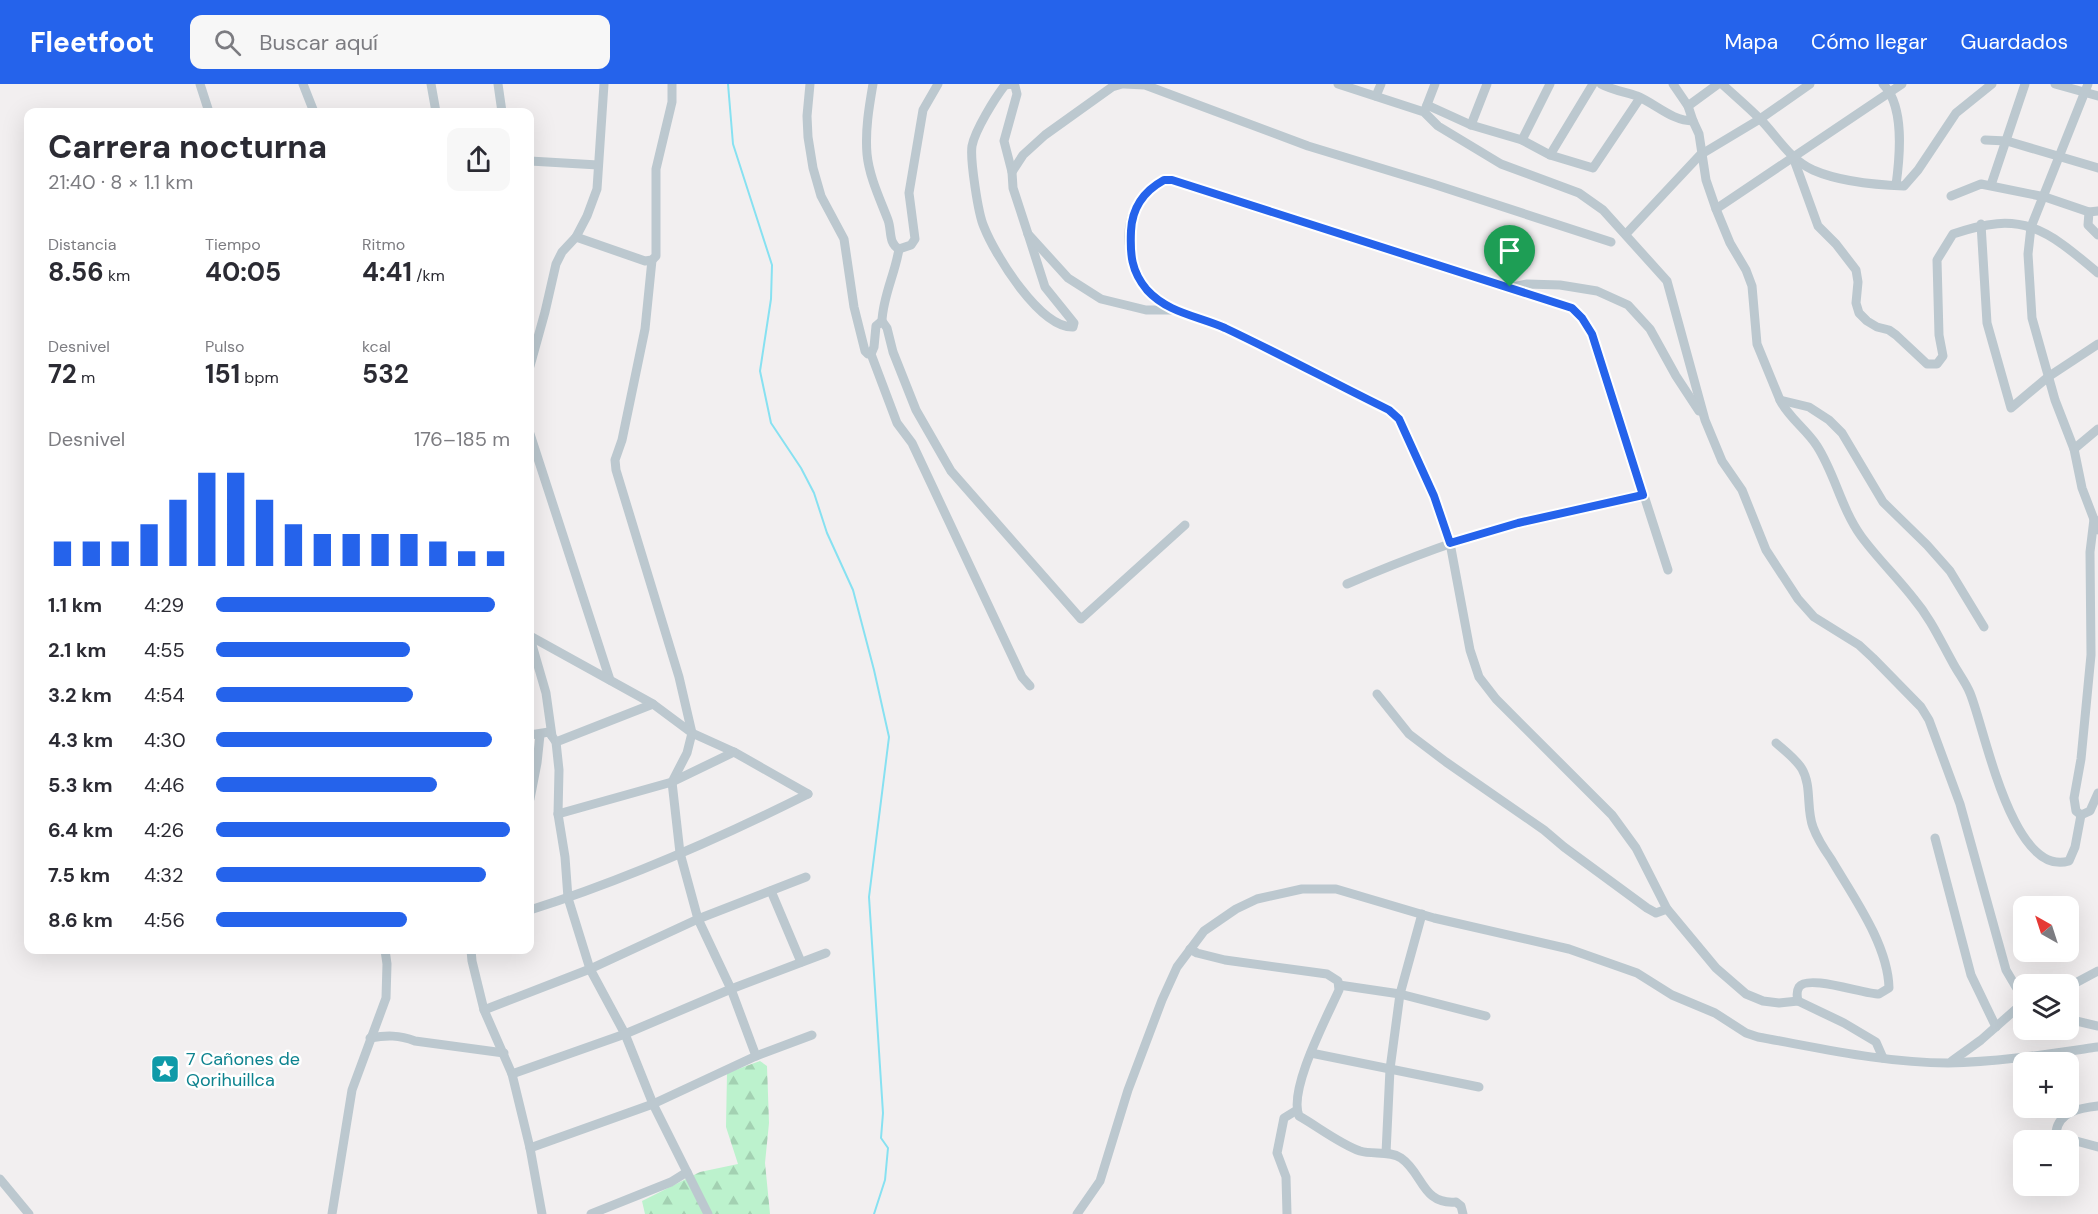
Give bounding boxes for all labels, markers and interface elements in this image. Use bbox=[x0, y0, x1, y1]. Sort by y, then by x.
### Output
search box bbox=[190, 15, 610, 69]
text: Fleetfoot bbox=[30, 24, 154, 61]
icon: search bbox=[211, 26, 244, 59]
text: Buscar aquí bbox=[259, 28, 378, 57]
text: Mapa bbox=[1724, 28, 1778, 56]
text: Cómo llegar bbox=[1811, 28, 1928, 56]
text: Guardados bbox=[1961, 28, 2068, 56]
text: Carrera nocturna bbox=[48, 125, 327, 168]
button: share bbox=[447, 128, 510, 191]
text: 21:40 · 8 × 1.1 km bbox=[48, 169, 193, 195]
pin bbox=[1484, 225, 1535, 287]
text: Distancia bbox=[48, 234, 116, 255]
text: Tiempo bbox=[205, 234, 261, 255]
text: Ritmo bbox=[362, 234, 405, 255]
icon: arrive bbox=[1493, 234, 1526, 267]
text: 8.56 bbox=[48, 255, 104, 289]
text: 40:05 bbox=[205, 255, 281, 289]
text: 4:41 bbox=[362, 255, 412, 289]
text: km bbox=[104, 265, 130, 286]
text: /km bbox=[412, 265, 445, 286]
text: Desnivel bbox=[48, 336, 110, 357]
text: Pulso bbox=[205, 336, 245, 357]
text: kcal bbox=[362, 336, 391, 357]
text: 72 bbox=[48, 357, 77, 391]
text: 151 bbox=[205, 357, 240, 391]
text: 532 bbox=[362, 357, 409, 391]
text: m bbox=[77, 367, 95, 388]
text: bpm bbox=[240, 367, 279, 388]
text: Desnivel bbox=[48, 426, 125, 452]
text: 176–185 m bbox=[414, 426, 510, 452]
text: 1.1 km bbox=[48, 592, 102, 618]
text: 4:29 bbox=[144, 592, 184, 618]
text: 2.1 km bbox=[48, 637, 106, 663]
text: 4:55 bbox=[144, 637, 185, 663]
text: 3.2 km bbox=[48, 682, 112, 708]
text: 4:54 bbox=[144, 682, 185, 708]
text: 4.3 km bbox=[48, 727, 113, 753]
text: 4:30 bbox=[144, 727, 186, 753]
text: 5.3 km bbox=[48, 772, 113, 798]
text: 4:46 bbox=[144, 772, 185, 798]
text: 6.4 km bbox=[48, 817, 113, 843]
text: 4:26 bbox=[144, 817, 184, 843]
text: 7.5 km bbox=[48, 862, 110, 888]
text: 4:32 bbox=[144, 862, 184, 888]
north arrow bbox=[2013, 896, 2079, 962]
map controls bbox=[2013, 896, 2079, 1196]
text: 8.6 km bbox=[48, 907, 113, 933]
text: 4:56 bbox=[144, 907, 185, 933]
button: layers bbox=[2013, 974, 2079, 1040]
place label: 7 Cañones de Qorihuillca bbox=[186, 1047, 300, 1092]
button: + bbox=[2013, 1052, 2079, 1118]
place icon: 7 Cañones de Qorihuillca bbox=[149, 1053, 181, 1085]
button: − bbox=[2013, 1130, 2079, 1196]

